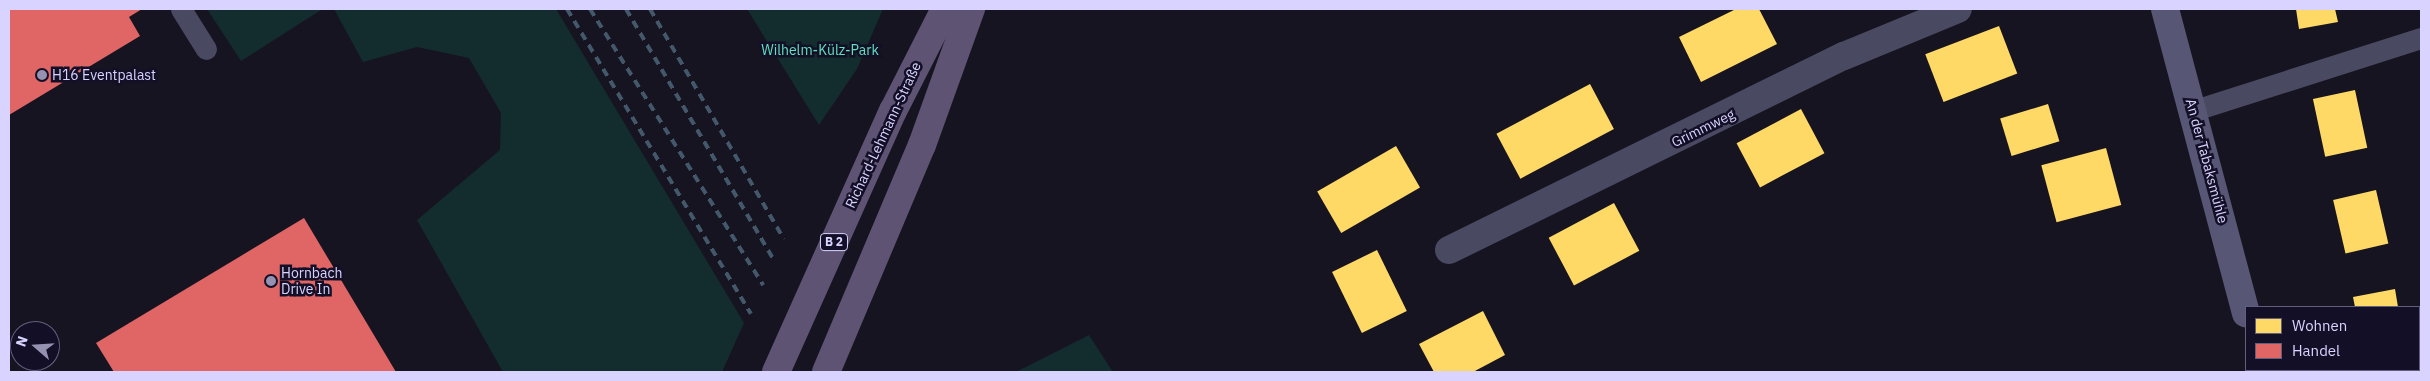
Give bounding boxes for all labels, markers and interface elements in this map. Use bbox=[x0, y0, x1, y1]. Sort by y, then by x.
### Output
park label: Wilhelm-Külz-Park bbox=[761, 42, 879, 58]
street label: Richard-Lehmann-Straße bbox=[842, 59, 924, 211]
place label: H16 Eventpalast bbox=[52, 67, 156, 83]
marker: H16 Eventpalast bbox=[36, 69, 48, 81]
street label: An der Tabaksmühle bbox=[2182, 97, 2232, 225]
street label: Grimmweg bbox=[1669, 105, 1737, 151]
road number: B 2 bbox=[819, 232, 849, 252]
place label: Hornbach Drive In bbox=[281, 265, 342, 298]
marker: Hornbach Drive In bbox=[265, 275, 277, 287]
legend bbox=[2245, 306, 2420, 371]
text: Wohnen bbox=[2292, 316, 2347, 335]
north arrow bbox=[10, 321, 60, 371]
text: N bbox=[12, 334, 32, 349]
text: Handel bbox=[2292, 341, 2340, 360]

